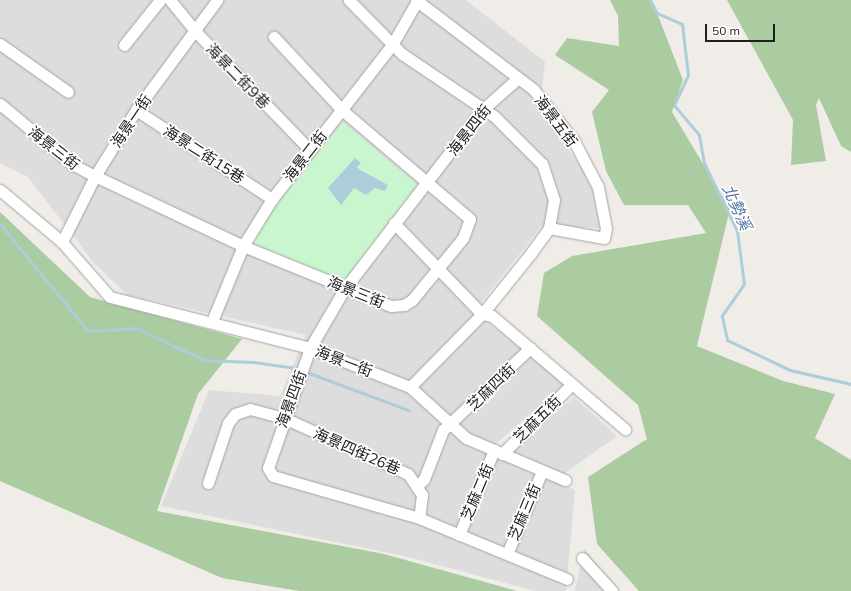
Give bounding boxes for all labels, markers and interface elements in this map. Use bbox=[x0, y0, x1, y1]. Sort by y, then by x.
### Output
scale bar bbox=[707, 16, 777, 42]
text: 50 m bbox=[712, 23, 740, 38]
street label: 海景二街9巷 bbox=[202, 40, 274, 112]
street label: 海景一街 bbox=[107, 91, 155, 151]
street label: 海景五街 bbox=[531, 92, 581, 150]
street label: 海景四街 bbox=[443, 101, 495, 159]
street label: 海景二街15巷 bbox=[160, 121, 248, 187]
street label: 海景三街 bbox=[25, 122, 83, 174]
street label: 海景二街 bbox=[279, 127, 331, 185]
water label: 北勢溪 bbox=[718, 181, 756, 233]
street label: 海景三街 bbox=[325, 272, 387, 312]
street label: 海景一街 bbox=[313, 342, 375, 380]
street label: 芝麻四街 bbox=[463, 360, 519, 414]
street label: 海景四街 bbox=[272, 368, 310, 430]
street label: 芝麻五街 bbox=[509, 391, 565, 447]
street label: 海景四街26巷 bbox=[311, 424, 403, 478]
street label: 芝麻二街 bbox=[457, 461, 497, 523]
street label: 芝麻三街 bbox=[504, 481, 544, 543]

